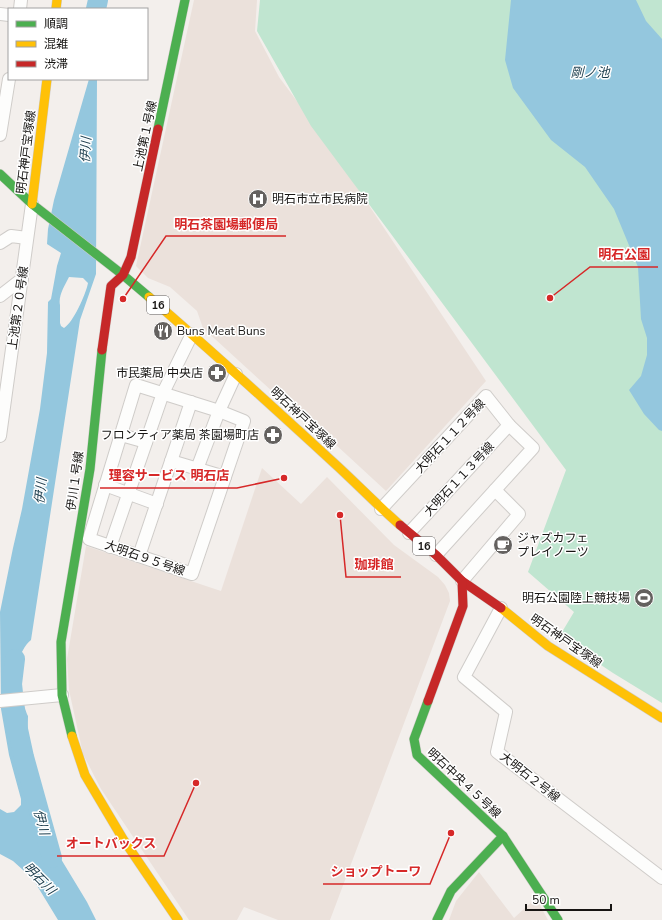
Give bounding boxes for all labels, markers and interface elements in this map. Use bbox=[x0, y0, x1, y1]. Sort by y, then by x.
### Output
legend bbox=[8, 8, 148, 80]
text: 順調 bbox=[44, 16, 68, 32]
text: 混雑 bbox=[44, 36, 68, 52]
text: 渋滞 bbox=[44, 56, 68, 72]
water label: 剛ノ池 bbox=[570, 64, 611, 82]
street label: 上池第１号線 bbox=[130, 99, 160, 173]
street label: 明石神戸宝塚線 bbox=[13, 109, 39, 195]
water label: 伊川 bbox=[76, 135, 96, 164]
hospital icon: 明石市立市民病院 bbox=[247, 188, 269, 210]
place label: 明石市立市民病院 bbox=[272, 191, 368, 207]
callout: 明石茶園場郵便局 bbox=[166, 211, 286, 236]
text: 明石茶園場郵便局 bbox=[174, 216, 278, 234]
callout: 明石公園 bbox=[590, 242, 658, 267]
text: 明石公園 bbox=[598, 246, 650, 264]
street label: 上池第２０号線 bbox=[4, 265, 32, 351]
road number: 16 bbox=[147, 296, 169, 314]
restaurant icon: Buns Meat Buns bbox=[152, 320, 174, 342]
place label: Buns Meat Buns bbox=[177, 323, 265, 339]
pharmacy icon: 市民薬局 中央店 bbox=[206, 362, 228, 384]
place label: 市民薬局 中央店 bbox=[116, 365, 203, 381]
street label: 明石神戸宝塚線 bbox=[267, 383, 339, 453]
street label: 大明石１１２号線 bbox=[411, 395, 489, 477]
pharmacy icon: フロンティア薬局 茶園場町店 bbox=[262, 424, 284, 446]
place label: フロンティア薬局 茶園場町店 bbox=[101, 427, 259, 443]
street label: 大明石１１３号線 bbox=[420, 438, 498, 520]
street label: 伊川１号線 bbox=[63, 450, 87, 512]
callout: 理容サービス 明石店 bbox=[100, 463, 237, 488]
text: 理容サービス 明石店 bbox=[109, 467, 229, 485]
water label: 伊川 bbox=[31, 475, 51, 505]
place label: ジャズカフェ プレイノーツ bbox=[517, 530, 589, 560]
cafe icon: ジャズカフェ プレイノーツ bbox=[492, 534, 514, 556]
street label: 大明石９５号線 bbox=[103, 537, 187, 579]
road number: 16 bbox=[413, 537, 435, 555]
callout: 珈琲館 bbox=[346, 552, 401, 577]
text: 珈琲館 bbox=[354, 556, 394, 574]
sports icon: 明石公園陸上競技場 bbox=[633, 587, 655, 609]
place label: 明石公園陸上競技場 bbox=[522, 590, 630, 606]
street label: 明石神戸宝塚線 bbox=[527, 610, 605, 672]
street label: 明石中央４５号線 bbox=[423, 744, 505, 822]
street label: 大明石２号線 bbox=[497, 749, 563, 805]
water label: 伊川 bbox=[29, 807, 54, 839]
callout: オートバックス bbox=[57, 831, 164, 856]
text: オートバックス bbox=[66, 835, 156, 853]
water label: 明石川 bbox=[19, 859, 61, 900]
callout: ショップトーワ bbox=[323, 859, 430, 884]
text: ショップトーワ bbox=[330, 863, 422, 881]
scale bar bbox=[526, 886, 611, 912]
text: 50 m bbox=[532, 892, 560, 908]

